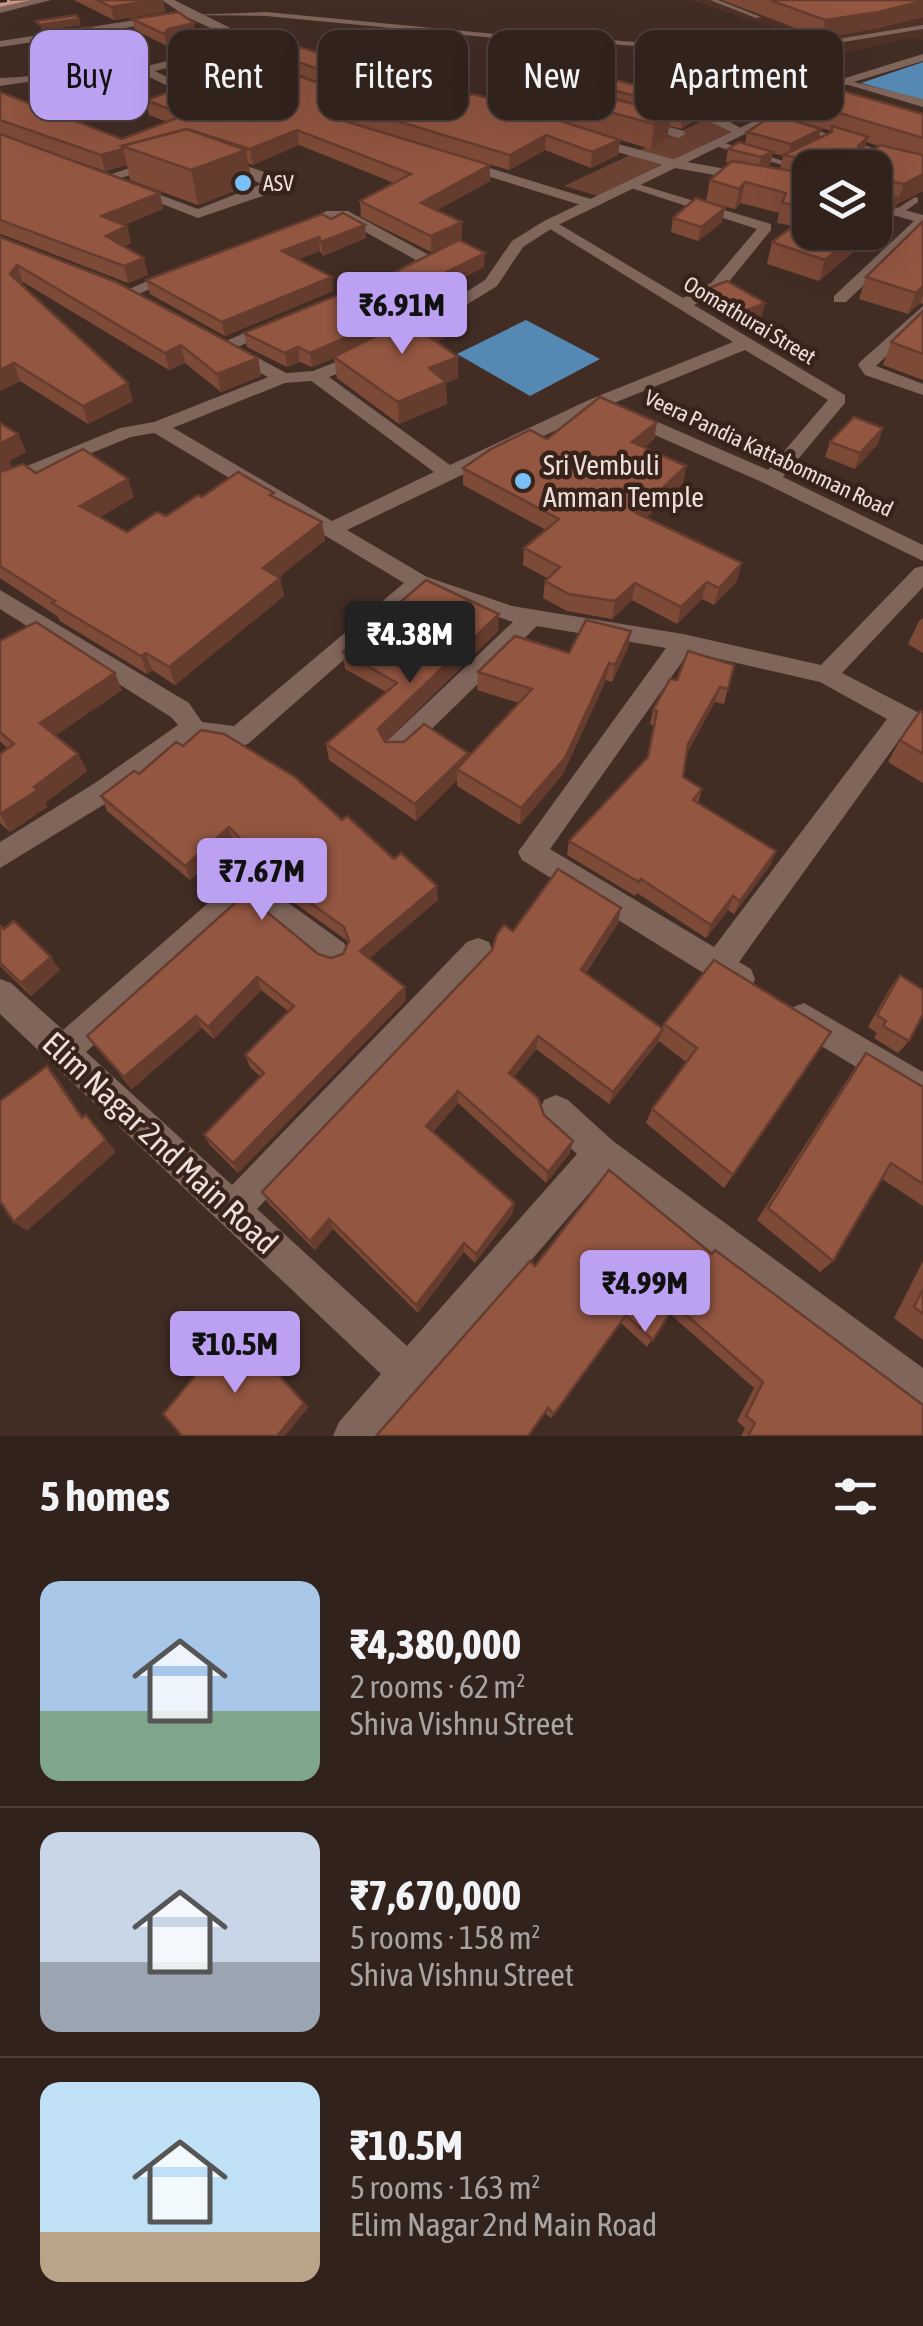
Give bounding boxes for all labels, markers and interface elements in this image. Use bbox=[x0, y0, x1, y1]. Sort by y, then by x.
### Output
chip: Buy bbox=[30, 30, 148, 120]
chip: Rent bbox=[168, 30, 298, 120]
chip: Filters bbox=[318, 30, 468, 120]
chip: New bbox=[488, 30, 615, 120]
chip: Apartment bbox=[635, 30, 843, 120]
map controls bbox=[792, 150, 892, 250]
button: layers bbox=[792, 150, 892, 250]
place label: ASV bbox=[263, 170, 294, 196]
marker: ASV bbox=[232, 172, 254, 194]
street label: Oomathurai Street bbox=[679, 270, 821, 370]
pin: ₹6.91M bbox=[321, 272, 483, 357]
text: ₹6.91M bbox=[359, 286, 445, 323]
street label: Veera Pandia Kattabomman Road bbox=[641, 384, 897, 522]
place label: Sri Vembuli Amman Temple bbox=[543, 449, 704, 513]
marker: Sri Vembuli Amman Temple bbox=[512, 470, 534, 492]
pin: ₹4.38M bbox=[329, 601, 491, 686]
text: ₹4.38M bbox=[367, 615, 453, 652]
pin: ₹7.67M bbox=[181, 838, 343, 923]
text: ₹7.67M bbox=[219, 852, 305, 889]
street label: Elim Nagar 2nd Main Road bbox=[35, 1024, 285, 1261]
pin: ₹4.99M bbox=[564, 1250, 726, 1335]
text: ₹4.99M bbox=[602, 1264, 688, 1301]
pin: ₹10.5M bbox=[154, 1311, 316, 1396]
text: ₹10.5M bbox=[192, 1325, 278, 1362]
icon: filters bbox=[828, 1469, 883, 1524]
text: 5 homes bbox=[40, 1472, 170, 1520]
text: ₹4,380,000 bbox=[350, 1620, 521, 1668]
icon: home bbox=[120, 1621, 240, 1741]
text: 2 rooms · 62 m² bbox=[350, 1668, 525, 1705]
text: Shiva Vishnu Street bbox=[350, 1705, 574, 1742]
text: ₹7,670,000 bbox=[350, 1871, 521, 1919]
icon: home bbox=[120, 1872, 240, 1992]
text: 5 rooms · 158 m² bbox=[350, 1919, 540, 1956]
text: Shiva Vishnu Street bbox=[350, 1956, 574, 1993]
text: ₹10.5M bbox=[350, 2121, 463, 2169]
icon: home bbox=[120, 2122, 240, 2242]
text: 5 rooms · 163 m² bbox=[350, 2169, 540, 2206]
text: Elim Nagar 2nd Main Road bbox=[350, 2206, 657, 2243]

